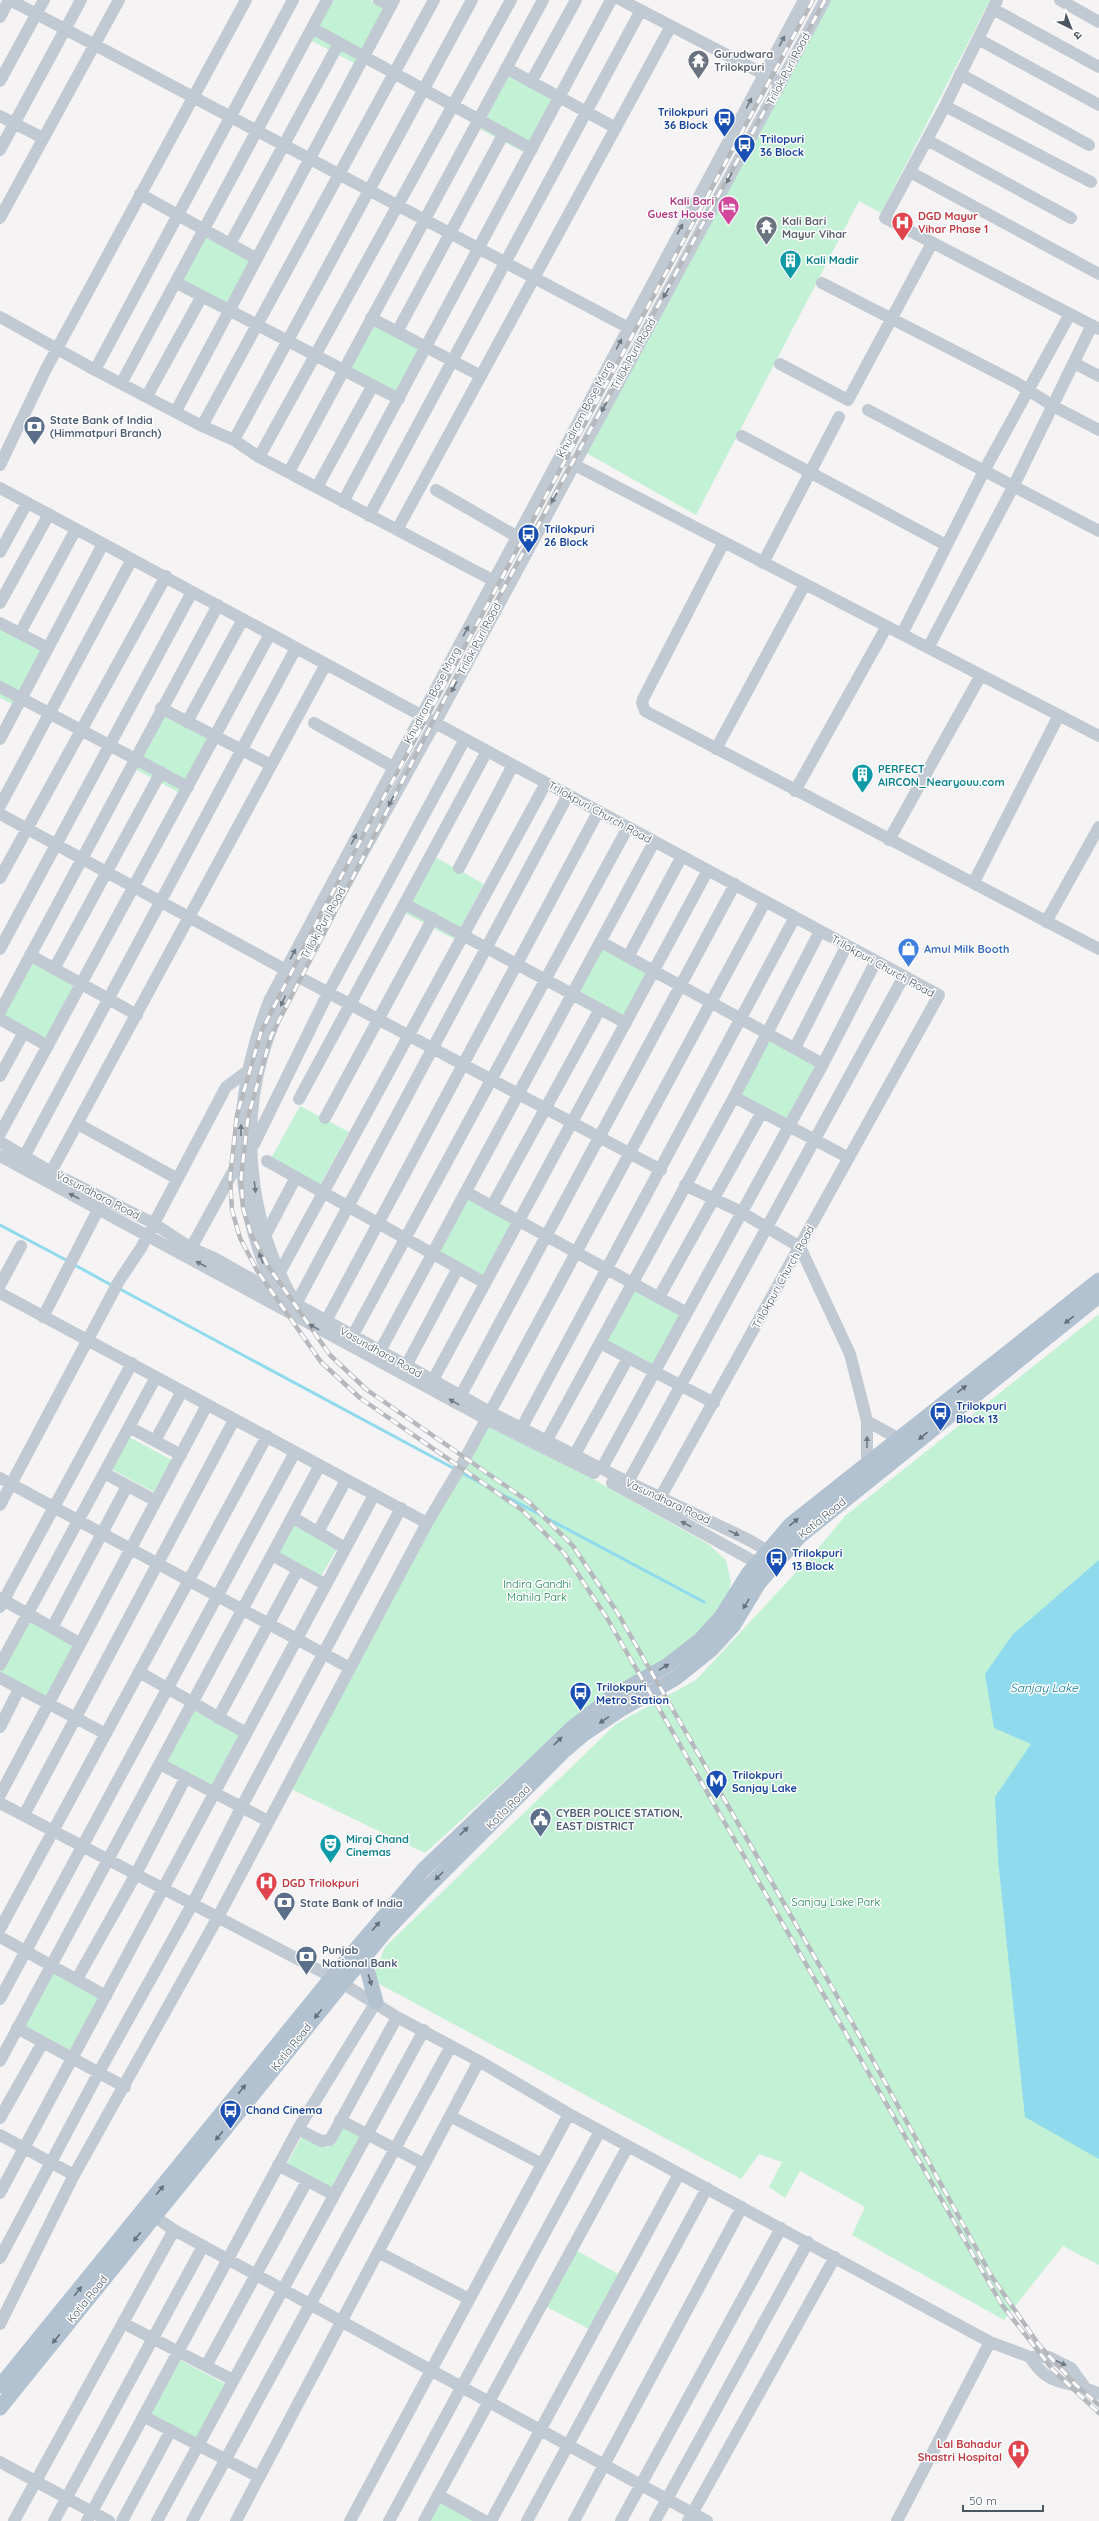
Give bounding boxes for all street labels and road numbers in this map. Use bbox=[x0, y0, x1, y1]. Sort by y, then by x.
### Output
street label: Trilok Puri Road bbox=[763, 30, 813, 108]
street label: Trilok Puri Road bbox=[607, 316, 659, 392]
street label: Khudiram Bose Marg bbox=[554, 358, 616, 460]
street label: Trilok Puri Road bbox=[454, 600, 504, 678]
street label: Khudiram Bose Marg bbox=[401, 644, 463, 746]
street label: Trilokpuri Church Road bbox=[546, 778, 654, 846]
street label: Trilok Puri Road bbox=[297, 885, 349, 961]
street label: Trilokpuri Church Road bbox=[829, 932, 937, 1000]
street label: Vasundhara Road bbox=[54, 1168, 142, 1222]
street label: Trilokpuri Church Road bbox=[749, 1223, 817, 1331]
street label: Vasundhara Road bbox=[337, 1324, 425, 1380]
street label: Vasundhara Road bbox=[623, 1475, 713, 1527]
street label: Kotla Road bbox=[795, 1495, 849, 1541]
street label: Kotla Road bbox=[483, 1782, 533, 1832]
street label: Kotla Road bbox=[268, 2020, 314, 2074]
street label: Kotla Road bbox=[64, 2272, 110, 2326]

